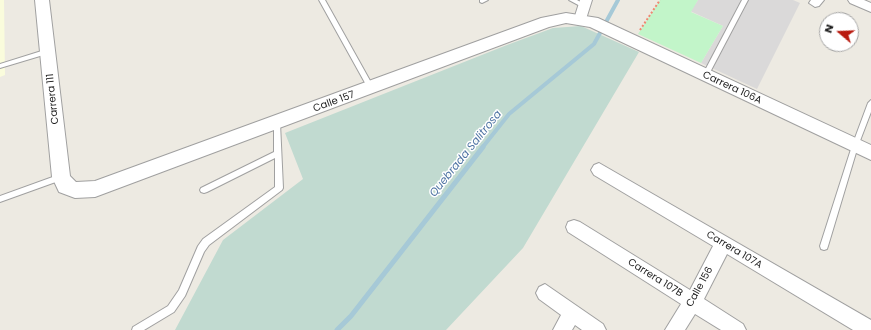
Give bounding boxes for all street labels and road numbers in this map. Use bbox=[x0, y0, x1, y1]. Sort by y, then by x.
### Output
street label: Carrera 106A bbox=[701, 69, 763, 107]
street label: Carrera 111 bbox=[44, 73, 62, 125]
street label: Calle 157 bbox=[312, 89, 356, 115]
street label: Carrera 107A bbox=[704, 229, 764, 271]
street label: Carrera 107B bbox=[625, 256, 685, 300]
street label: Calle 156 bbox=[684, 265, 716, 309]

